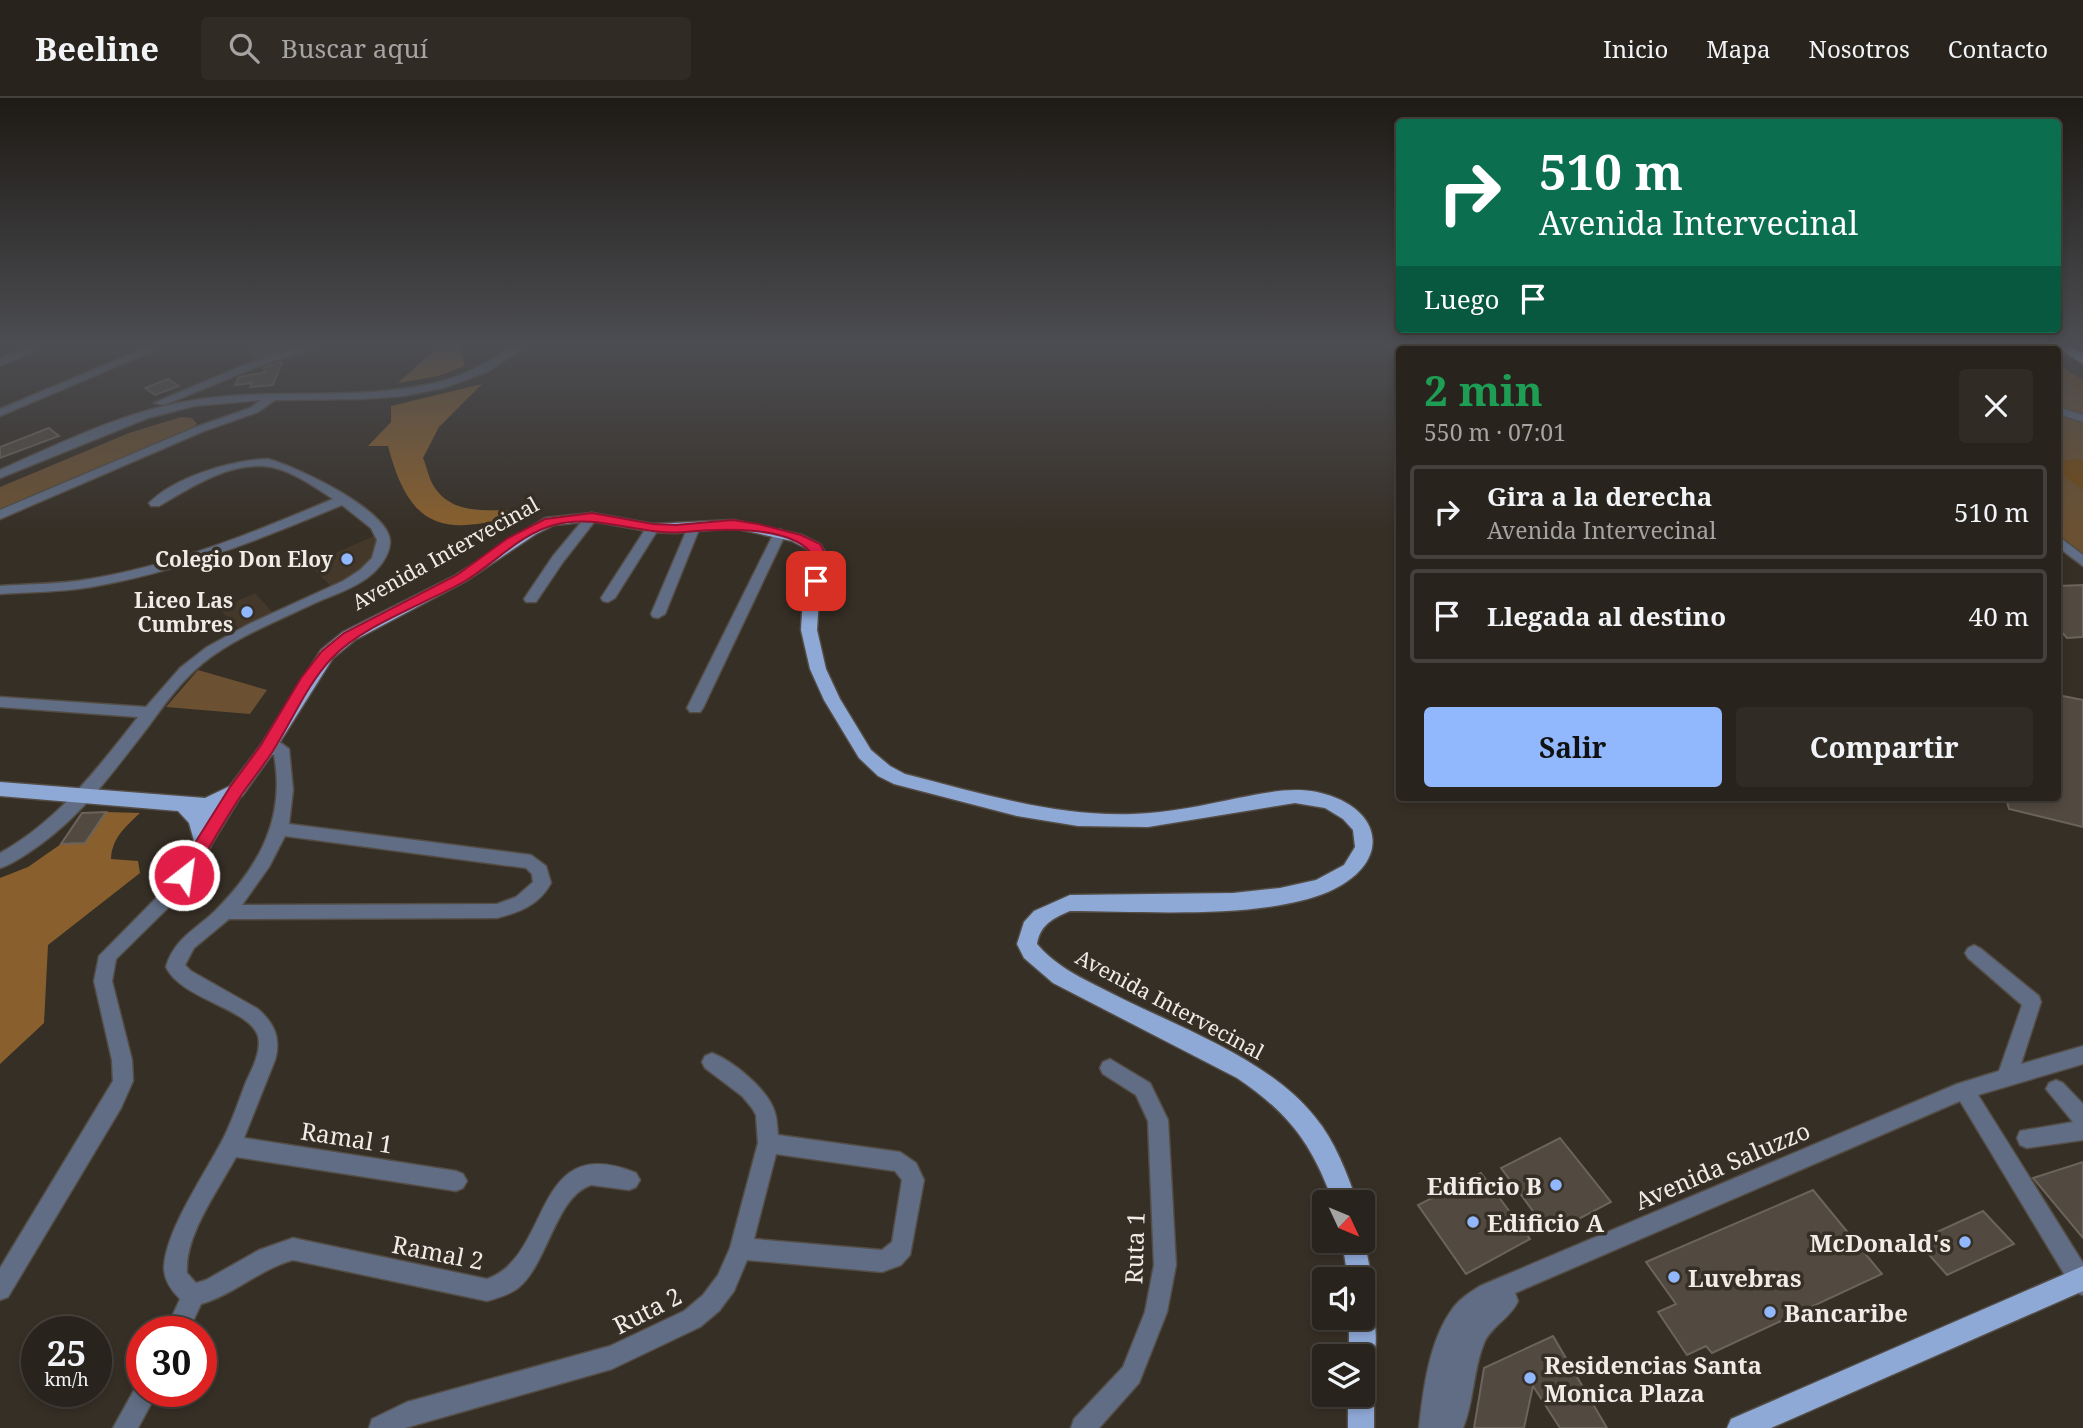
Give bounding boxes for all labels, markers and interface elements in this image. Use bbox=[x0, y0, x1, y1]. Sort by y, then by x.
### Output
search box bbox=[201, 17, 691, 80]
text: Beeline bbox=[35, 26, 159, 71]
icon: search bbox=[225, 29, 263, 67]
text: Buscar aquí bbox=[281, 30, 428, 66]
text: Inicio bbox=[1603, 32, 1668, 65]
text: Mapa bbox=[1706, 32, 1771, 65]
text: Nosotros bbox=[1809, 32, 1910, 65]
text: Contacto bbox=[1948, 32, 2048, 65]
text: 510 m bbox=[1539, 138, 1683, 204]
icon: right bbox=[1424, 147, 1515, 238]
text: Avenida Intervecinal bbox=[1539, 201, 1858, 244]
icon: arrive bbox=[1514, 280, 1552, 318]
text: Luego bbox=[1424, 281, 1500, 317]
text: 2 min bbox=[1424, 361, 1543, 418]
button: close bbox=[1959, 369, 2033, 443]
text: 550 m · 07:01 bbox=[1424, 416, 1566, 448]
text: Gira a la derecha bbox=[1487, 478, 1712, 514]
street label: Avenida Intervecinal bbox=[347, 490, 544, 616]
icon: right bbox=[1428, 493, 1466, 531]
text: 510 m bbox=[1954, 494, 2029, 530]
text: Avenida Intervecinal bbox=[1487, 514, 1716, 546]
place label: Colegio Don Eloy bbox=[155, 545, 334, 573]
marker: Colegio Don Eloy bbox=[339, 551, 355, 567]
pin bbox=[786, 551, 846, 611]
icon: arrive bbox=[797, 562, 835, 600]
place label: Liceo Las Cumbres bbox=[134, 586, 233, 638]
icon: arrive bbox=[1428, 597, 1466, 635]
text: Llegada al destino bbox=[1487, 598, 1726, 634]
text: 40 m bbox=[1969, 598, 2029, 634]
marker: Liceo Las Cumbres bbox=[239, 604, 255, 620]
button: Salir bbox=[1424, 707, 1722, 787]
button: Compartir bbox=[1736, 707, 2033, 787]
position arrow bbox=[147, 838, 221, 912]
street label: Avenida Intervecinal bbox=[1071, 942, 1269, 1066]
street label: Ramal 1 bbox=[299, 1113, 395, 1161]
street label: Avenida Saluzzo bbox=[1629, 1113, 1815, 1217]
place label: Edificio B bbox=[1427, 1169, 1542, 1202]
marker: Edificio B bbox=[1548, 1177, 1564, 1193]
north arrow bbox=[1312, 1190, 1376, 1253]
map controls bbox=[1312, 1190, 1375, 1407]
place label: Edificio A bbox=[1487, 1206, 1605, 1239]
street label: Ruta 1 bbox=[1116, 1211, 1152, 1285]
marker: Edificio A bbox=[1465, 1214, 1481, 1230]
place label: McDonald's bbox=[1809, 1226, 1951, 1259]
street label: Ramal 2 bbox=[389, 1227, 487, 1277]
marker: McDonald's bbox=[1957, 1234, 1973, 1250]
place label: Luvebras bbox=[1688, 1261, 1802, 1294]
button: sound bbox=[1312, 1267, 1375, 1330]
marker: Luvebras bbox=[1666, 1269, 1682, 1285]
street label: Ruta 2 bbox=[607, 1279, 687, 1341]
place label: Bancaribe bbox=[1784, 1296, 1908, 1329]
marker: Bancaribe bbox=[1762, 1304, 1778, 1320]
speed limit sign: 30 bbox=[126, 1316, 217, 1407]
text: 25 bbox=[47, 1329, 86, 1376]
button: layers bbox=[1312, 1344, 1375, 1407]
place label: Residencias Santa Monica Plaza bbox=[1544, 1348, 1762, 1409]
text: km/h bbox=[44, 1367, 89, 1391]
marker: Residencias Santa Monica Plaza bbox=[1522, 1370, 1538, 1386]

